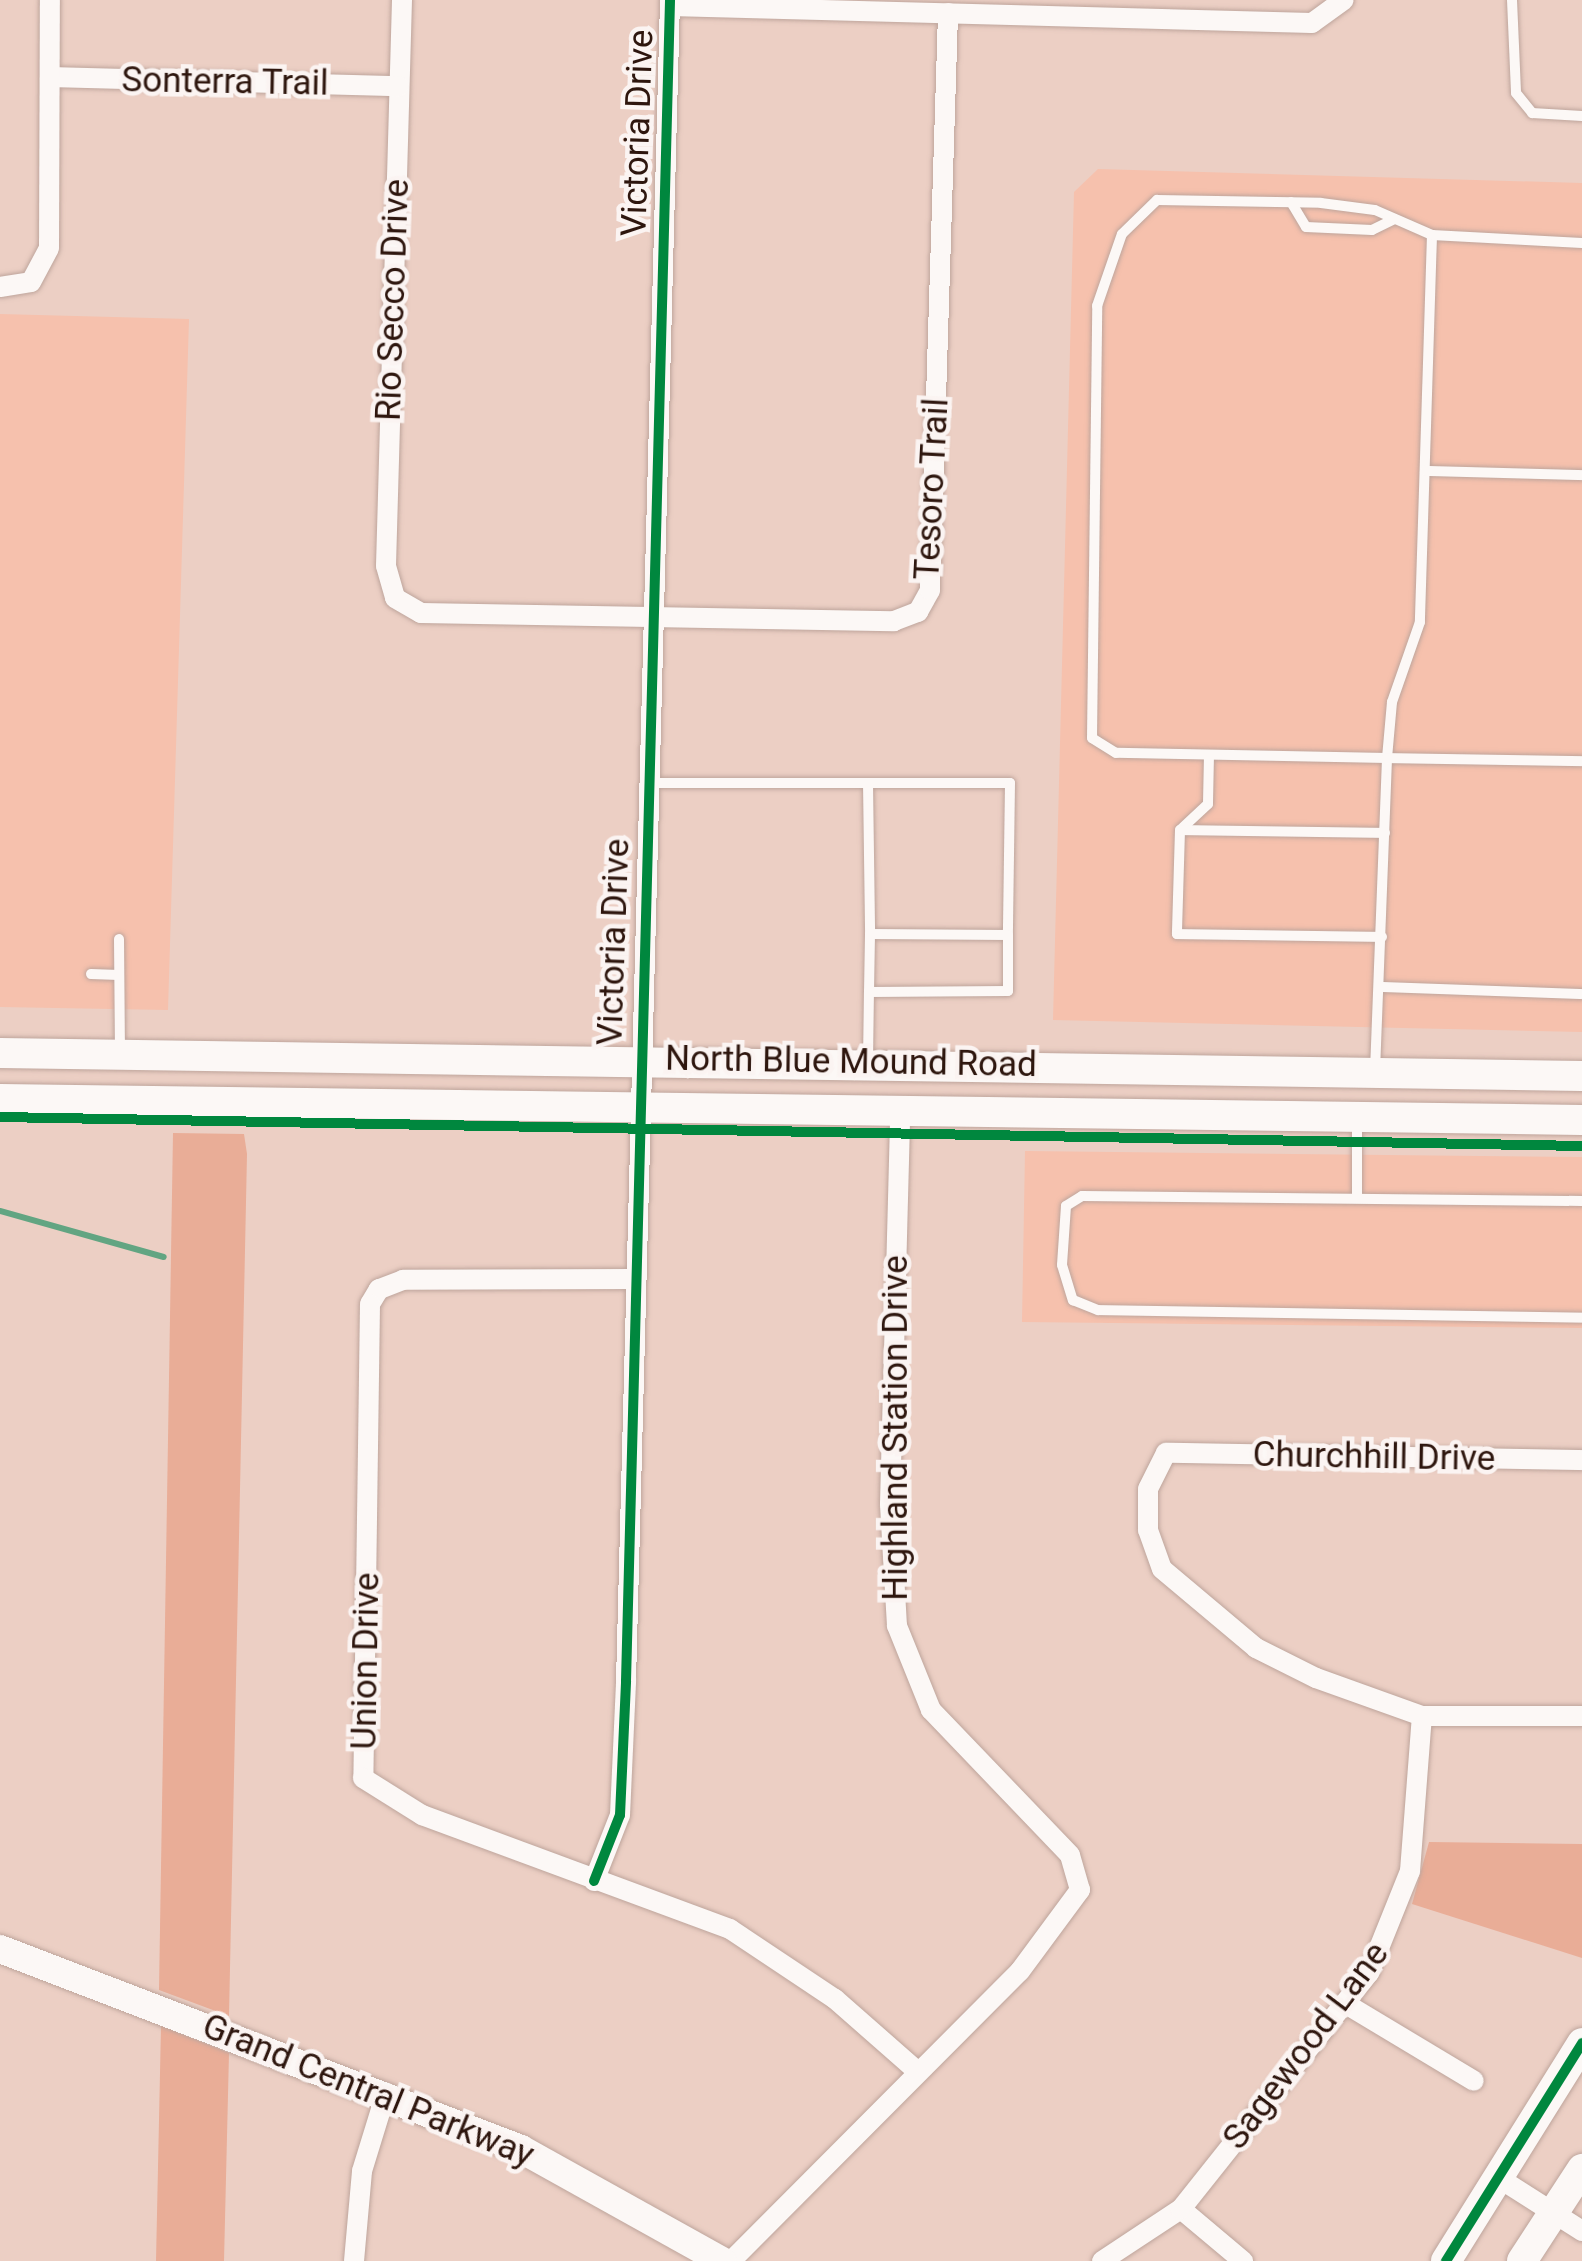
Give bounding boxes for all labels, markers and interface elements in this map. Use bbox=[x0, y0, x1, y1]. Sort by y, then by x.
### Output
street label: Victoria Drive bbox=[613, 29, 663, 237]
street label: Sonterra Trail bbox=[121, 59, 329, 105]
street label: Rio Secco Drive bbox=[368, 178, 418, 422]
street label: Tesoro Trail bbox=[906, 397, 958, 581]
street label: Victoria Drive bbox=[589, 838, 639, 1046]
street label: North Blue Mound Road bbox=[665, 1038, 1037, 1086]
street label: Highland Station Drive bbox=[875, 1255, 917, 1601]
street label: Churchhill Drive bbox=[1252, 1434, 1496, 1480]
street label: Union Drive bbox=[343, 1572, 389, 1750]
street label: Sagewood Lane bbox=[1214, 1934, 1398, 2158]
street label: Grand Central Parkway bbox=[196, 2005, 540, 2177]

